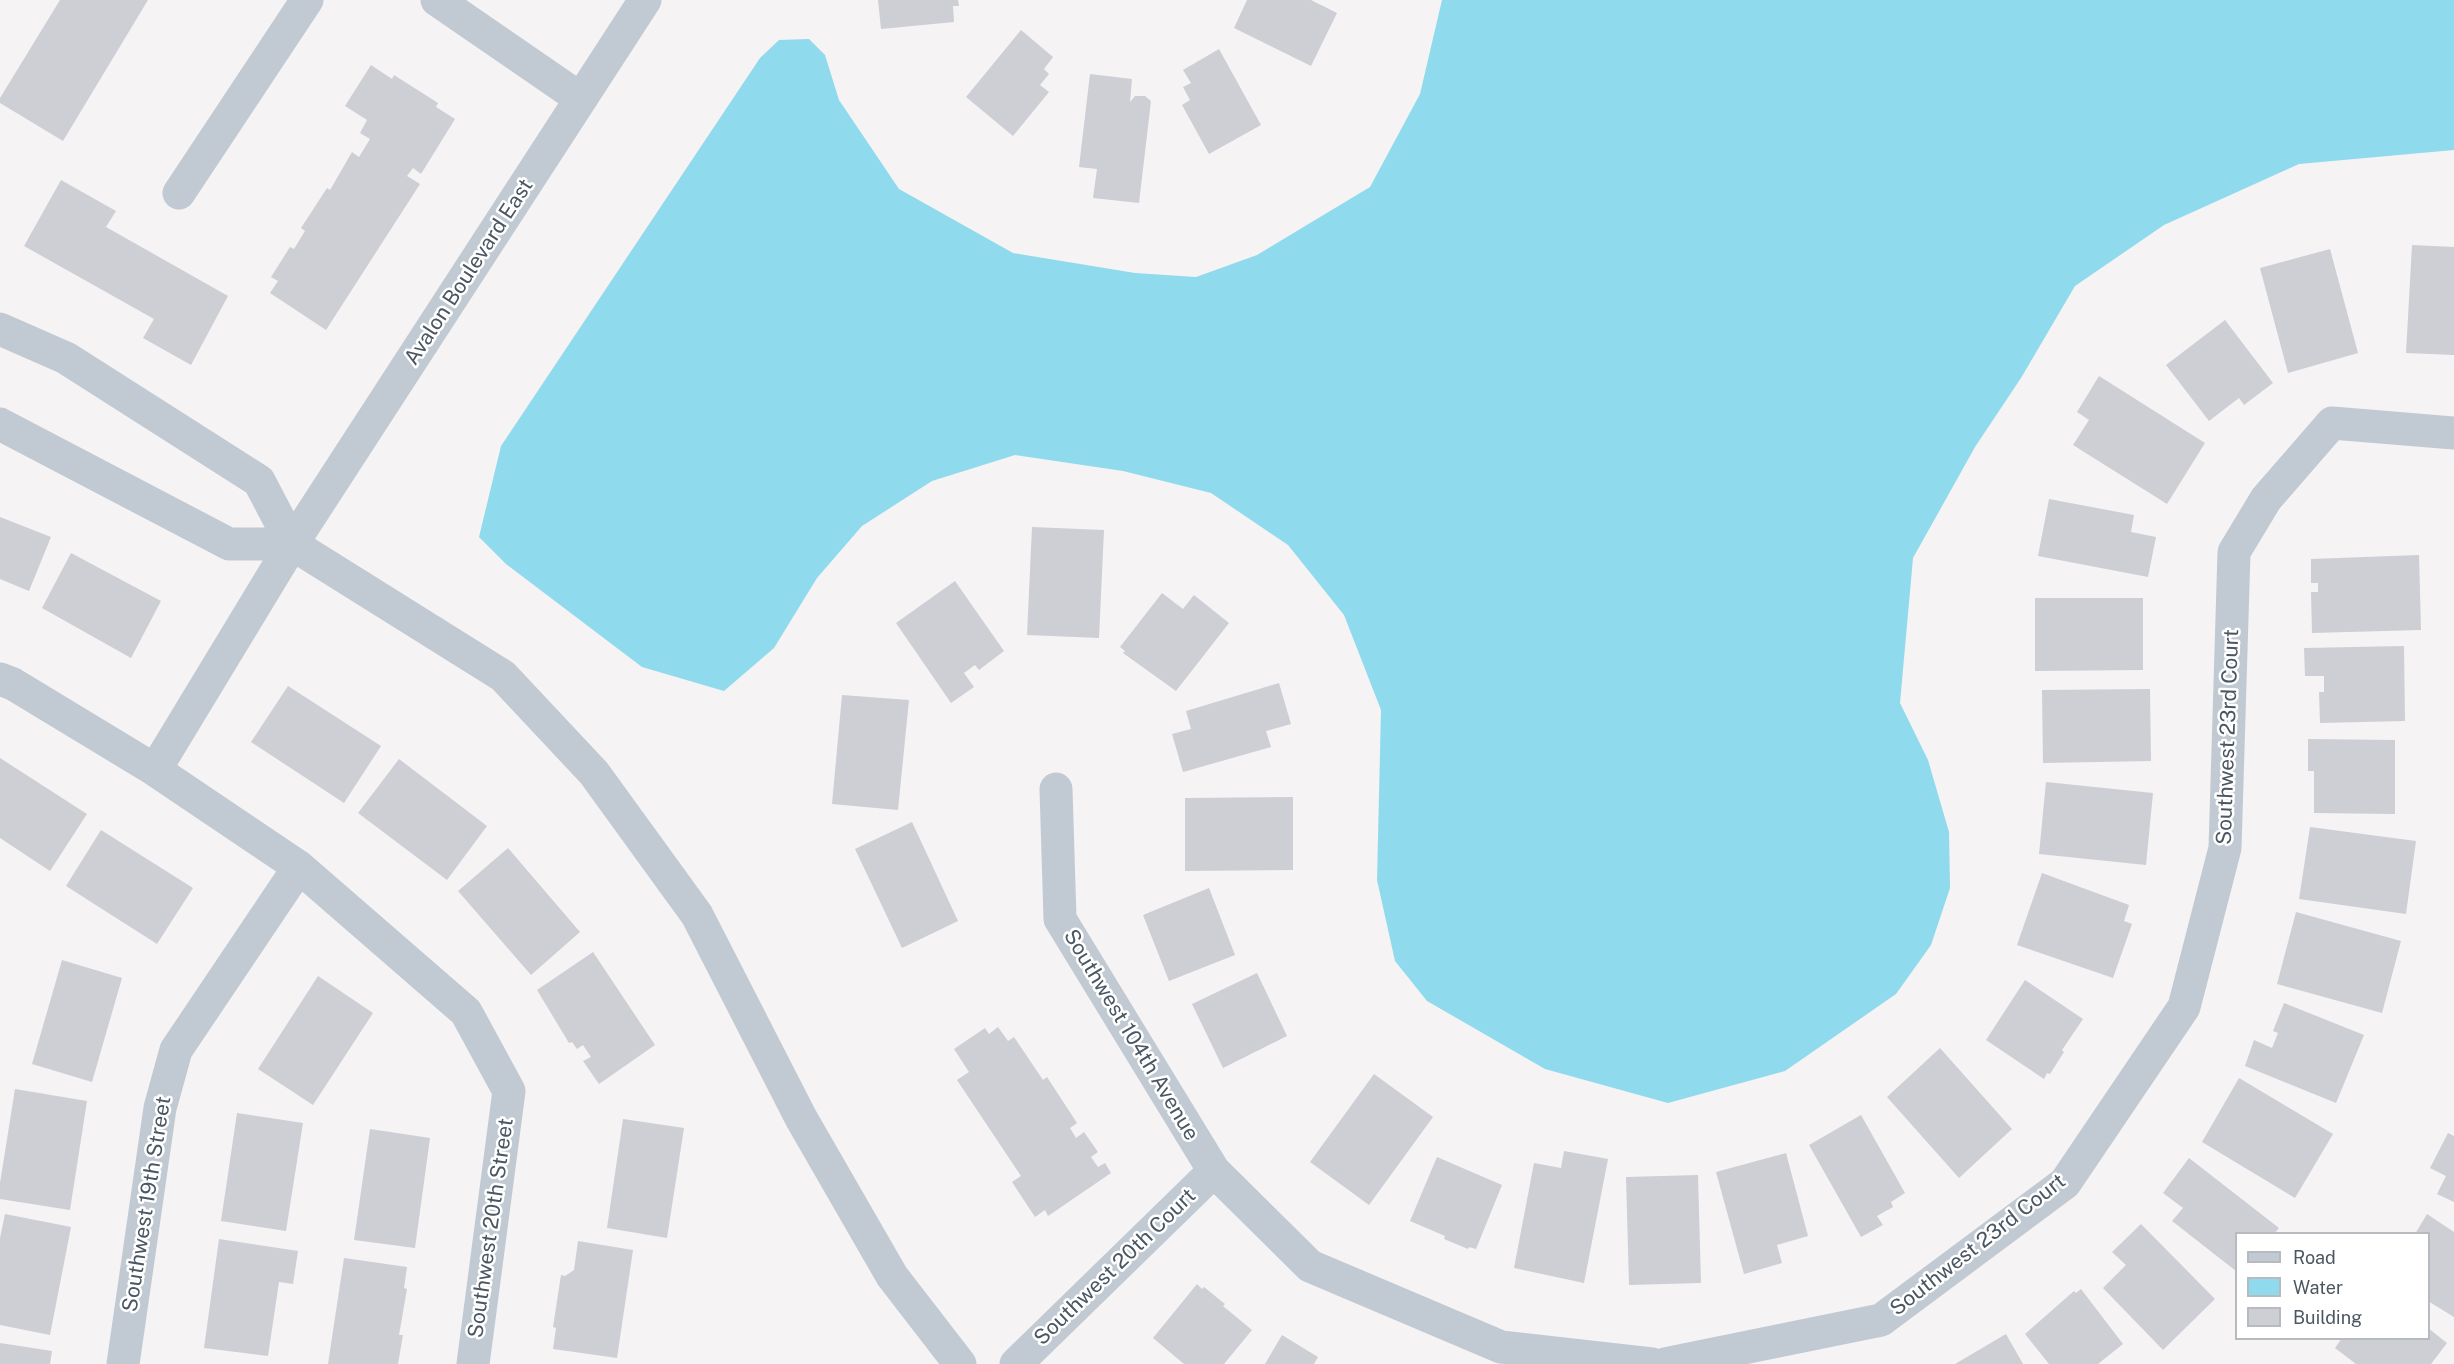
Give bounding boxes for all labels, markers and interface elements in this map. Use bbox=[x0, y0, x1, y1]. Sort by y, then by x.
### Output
street label: Avalon Boulevard East bbox=[399, 174, 539, 370]
street label: Southwest 23rd Court bbox=[2212, 629, 2244, 845]
street label: Southwest 104th Avenue bbox=[1058, 925, 1204, 1145]
street label: Southwest 19th Street bbox=[117, 1094, 177, 1314]
street label: Southwest 20th Street bbox=[463, 1116, 519, 1340]
street label: Southwest 23rd Court bbox=[1885, 1169, 2071, 1321]
street label: Southwest 20th Court bbox=[1029, 1183, 1201, 1351]
legend bbox=[2235, 1232, 2430, 1340]
text: Road bbox=[2293, 1247, 2336, 1268]
text: Water bbox=[2293, 1277, 2343, 1298]
text: Building bbox=[2293, 1307, 2362, 1328]

